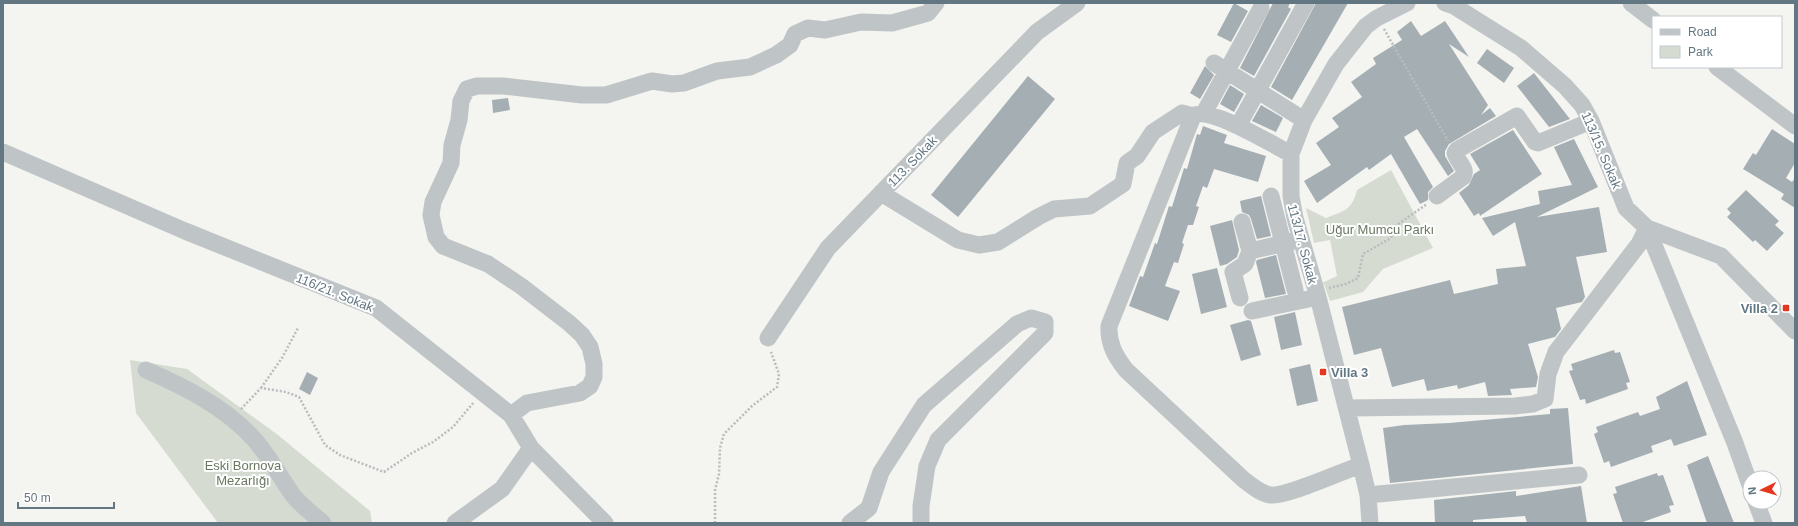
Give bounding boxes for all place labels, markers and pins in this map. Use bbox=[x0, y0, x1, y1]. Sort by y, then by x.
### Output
place label: Villa 2 bbox=[1741, 301, 1778, 316]
marker: Villa 2 bbox=[1781, 303, 1791, 313]
place label: Villa 3 bbox=[1331, 365, 1368, 380]
marker: Villa 3 bbox=[1318, 367, 1328, 377]

